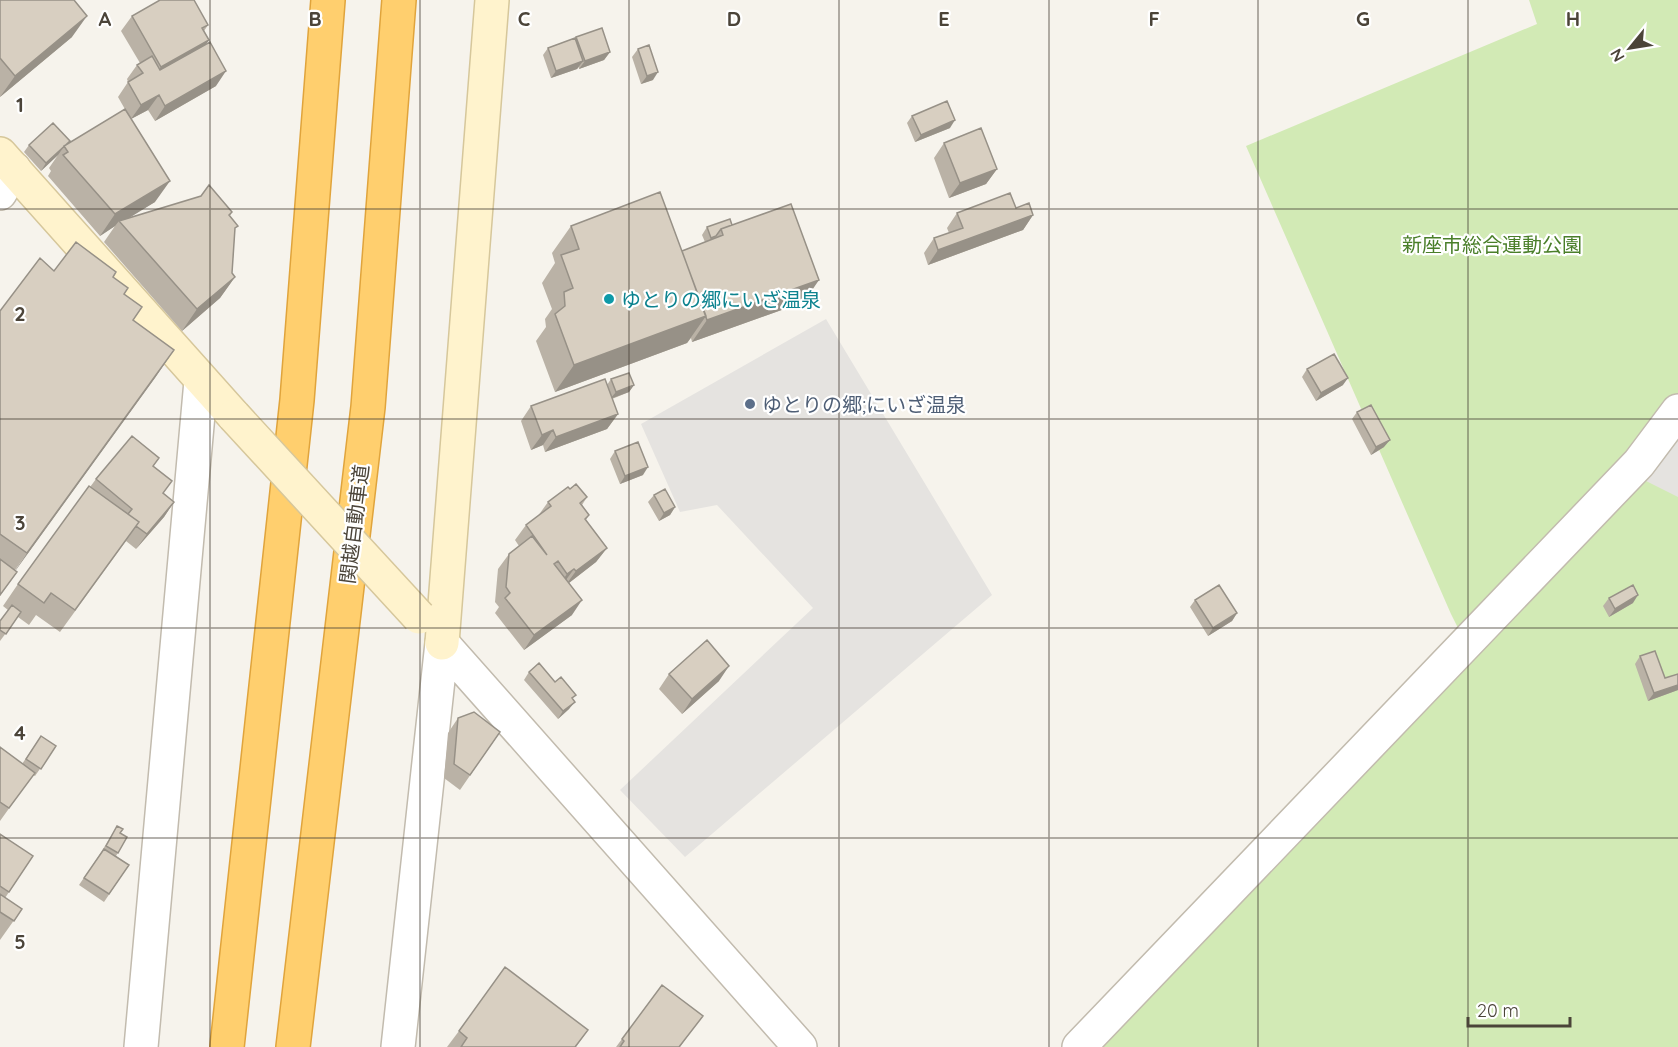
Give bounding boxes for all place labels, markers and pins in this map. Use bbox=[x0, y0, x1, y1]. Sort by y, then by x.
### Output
place label: ゆとりの郷にいざ温泉 bbox=[621, 287, 821, 312]
marker: ゆとりの郷にいざ温泉 bbox=[602, 292, 616, 306]
place label: ゆとりの郷;にいざ温泉 bbox=[762, 392, 966, 417]
marker: ゆとりの郷;にいざ温泉 bbox=[743, 397, 757, 411]

